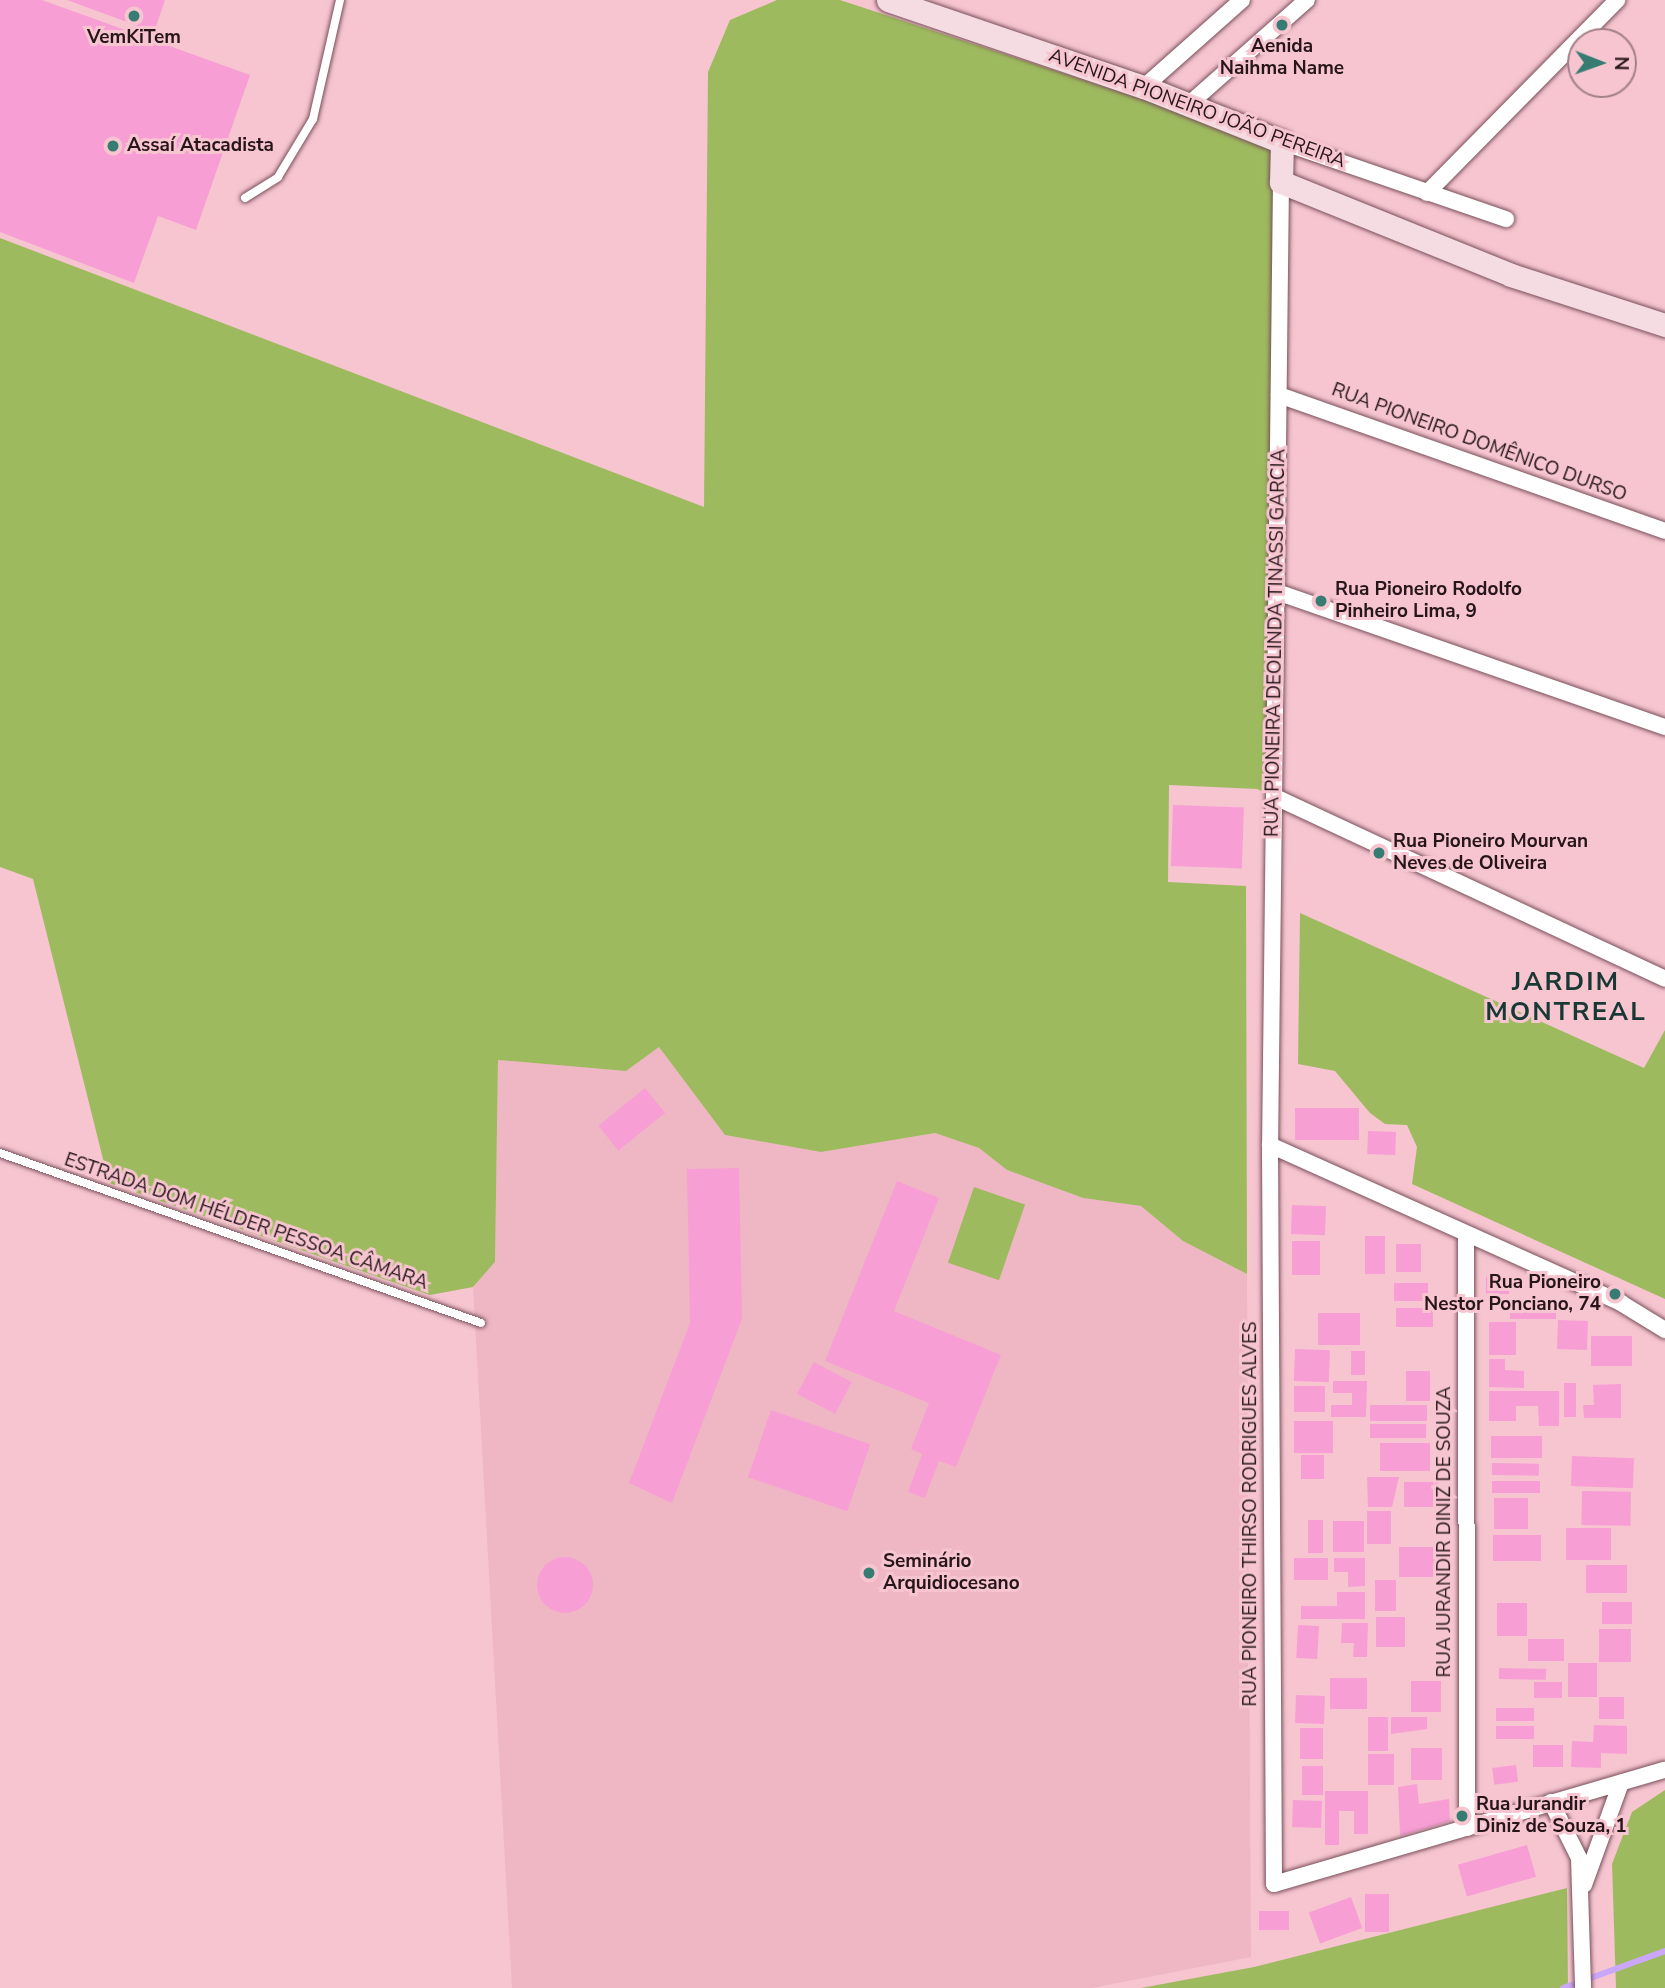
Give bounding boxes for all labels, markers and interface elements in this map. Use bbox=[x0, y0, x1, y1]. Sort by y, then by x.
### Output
marker: VemKiTem bbox=[126, 8, 142, 24]
marker: Aenida Naihma Name bbox=[1274, 17, 1290, 33]
place label: VemKiTem bbox=[87, 27, 181, 49]
north arrow bbox=[1567, 28, 1637, 98]
place label: Aenida Naihma Name bbox=[1220, 36, 1344, 80]
street label: AVENIDA PIONEIRO JOÃO PEREIRA bbox=[1046, 45, 1348, 173]
text: N bbox=[1608, 56, 1634, 71]
place label: Assaí Atacadista bbox=[127, 135, 274, 157]
marker: Assaí Atacadista bbox=[105, 138, 121, 154]
street label: RUA PIONEIRO DOMÊNICO DURSO bbox=[1328, 379, 1630, 507]
street label: RUA PIONEIRA DEOLINDA TINASSI GARCIA bbox=[1261, 449, 1291, 837]
place label: Rua Pioneiro Rodolfo Pinheiro Lima, 9 bbox=[1335, 579, 1522, 623]
marker: Rua Pioneiro Rodolfo Pinheiro Lima, 9 bbox=[1313, 593, 1329, 609]
place label: Rua Pioneiro Mourvan Neves de Oliveira bbox=[1393, 831, 1588, 875]
marker: Rua Pioneiro Mourvan Neves de Oliveira bbox=[1371, 845, 1387, 861]
district label: JARDIM MONTREAL bbox=[1486, 966, 1646, 1028]
street label: ESTRADA DOM HÉLDER PESSOA CÂMARA bbox=[61, 1149, 431, 1295]
place label: Rua Pioneiro Nestor Ponciano, 74 bbox=[1424, 1272, 1601, 1316]
marker: Rua Pioneiro Nestor Ponciano, 74 bbox=[1607, 1286, 1623, 1302]
street label: RUA PIONEIRO THIRSO RODRIGUES ALVES bbox=[1240, 1321, 1262, 1707]
street label: RUA JURANDIR DINIZ DE SOUZA bbox=[1434, 1386, 1456, 1678]
place label: Seminário Arquidiocesano bbox=[883, 1551, 1020, 1595]
marker: Seminário Arquidiocesano bbox=[861, 1565, 877, 1581]
place label: Rua Jurandir Diniz de Souza, 1 bbox=[1476, 1794, 1627, 1838]
marker: Rua Jurandir Diniz de Souza, 1 bbox=[1454, 1808, 1470, 1824]

